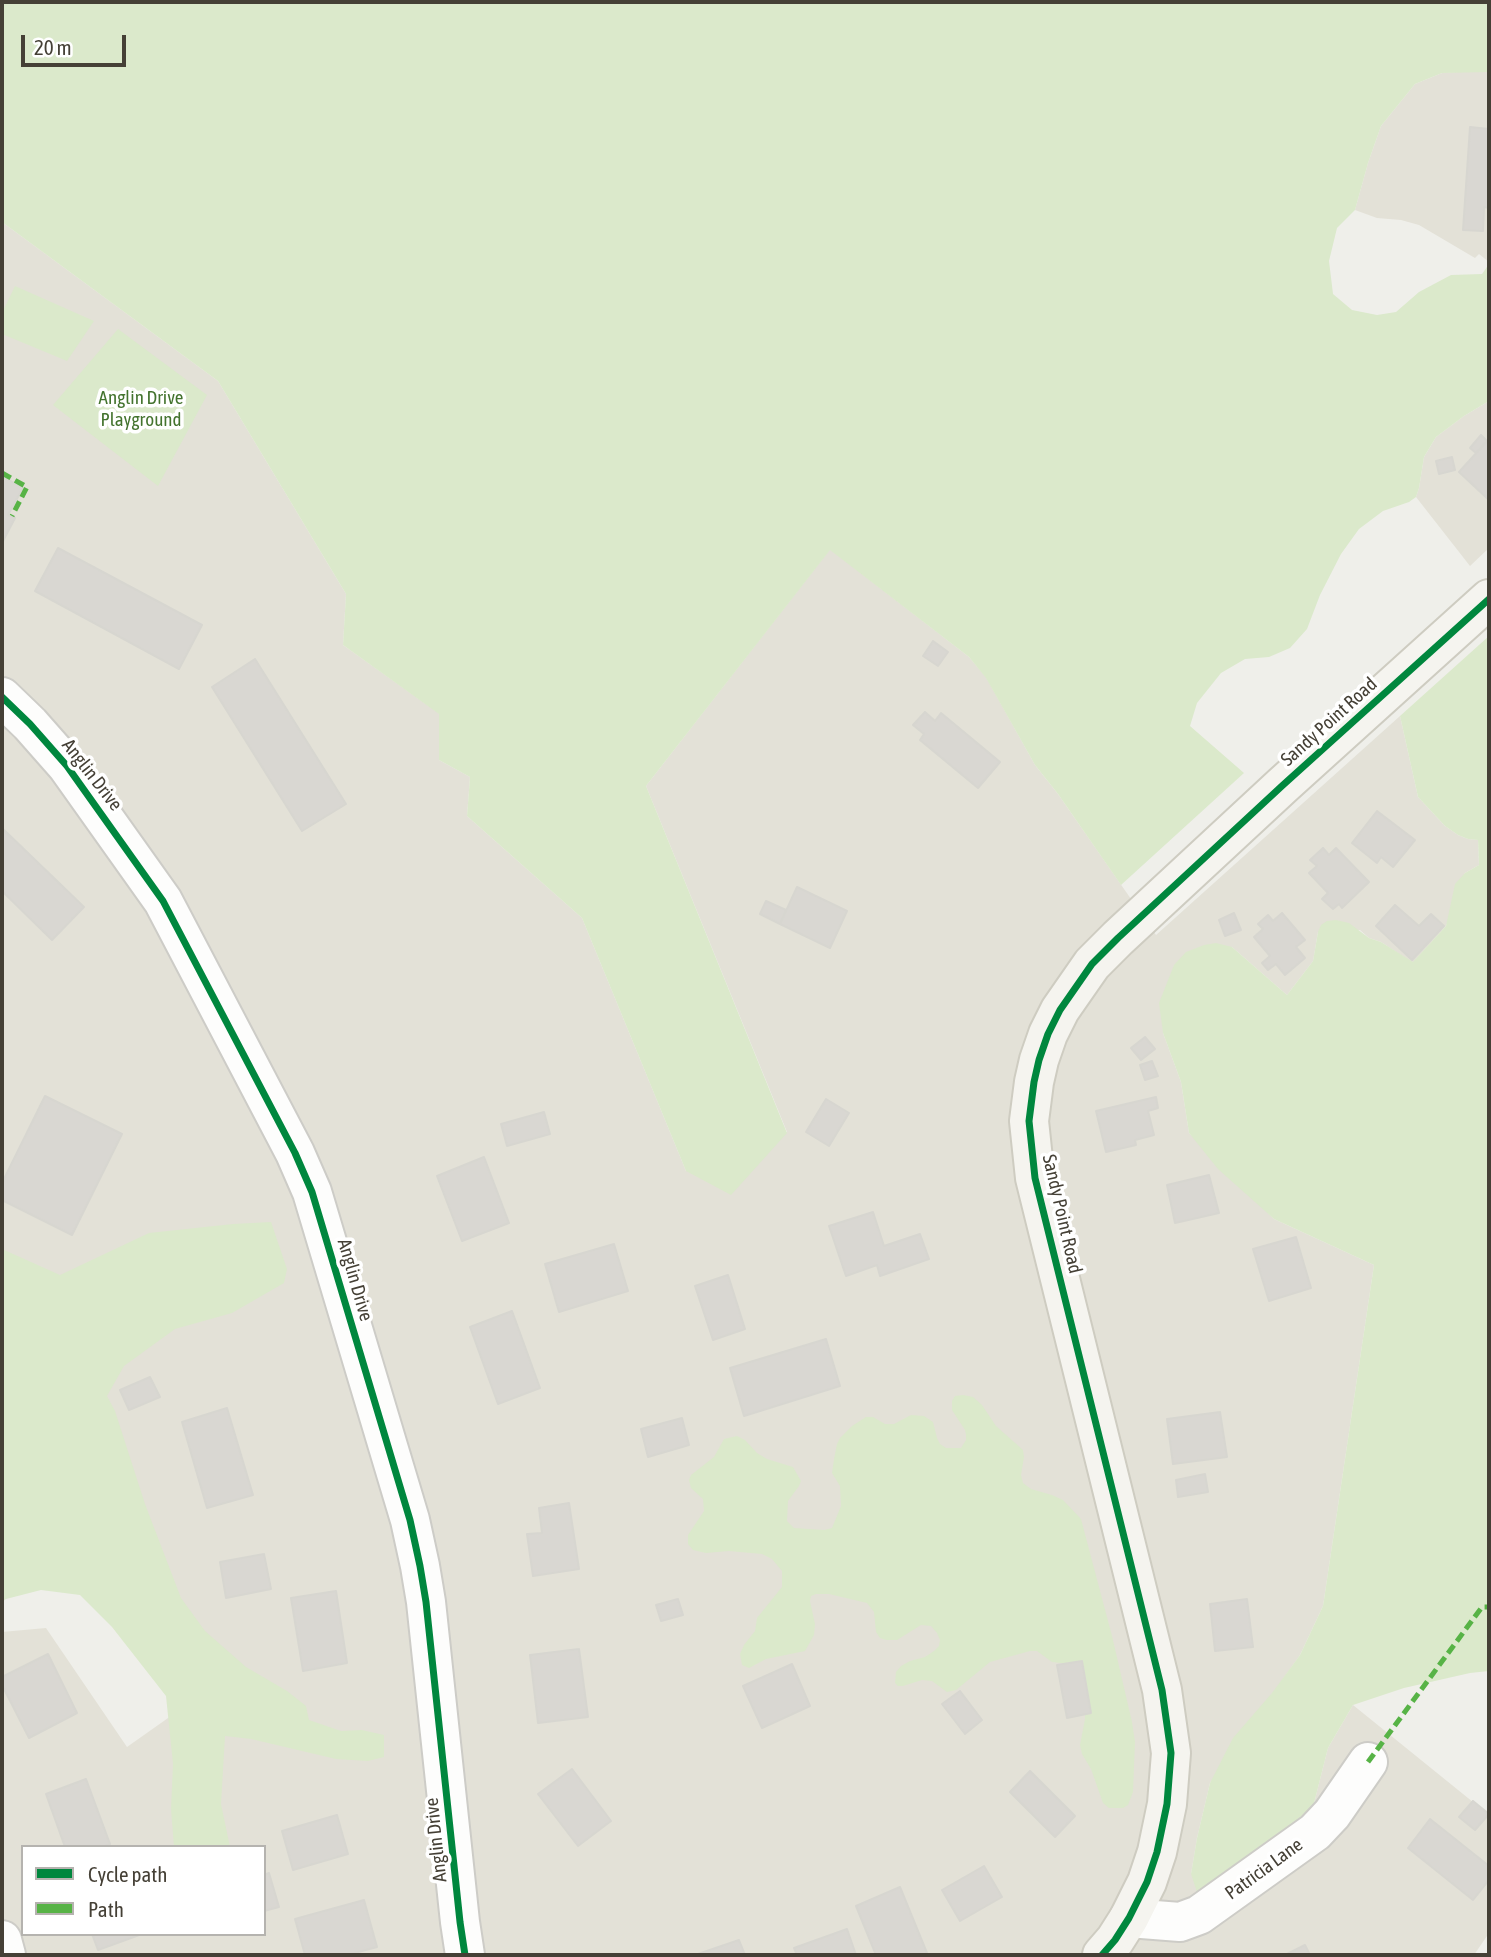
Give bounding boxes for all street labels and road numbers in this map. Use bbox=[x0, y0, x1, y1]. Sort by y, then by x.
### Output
street label: Sandy Point Road bbox=[1276, 673, 1382, 771]
street label: Anglin Drive bbox=[57, 735, 127, 815]
street label: Sandy Point Road bbox=[1037, 1152, 1087, 1276]
street label: Anglin Drive bbox=[332, 1236, 378, 1324]
street label: Anglin Drive bbox=[420, 1797, 452, 1883]
street label: Patricia Lane bbox=[1221, 1833, 1307, 1905]

